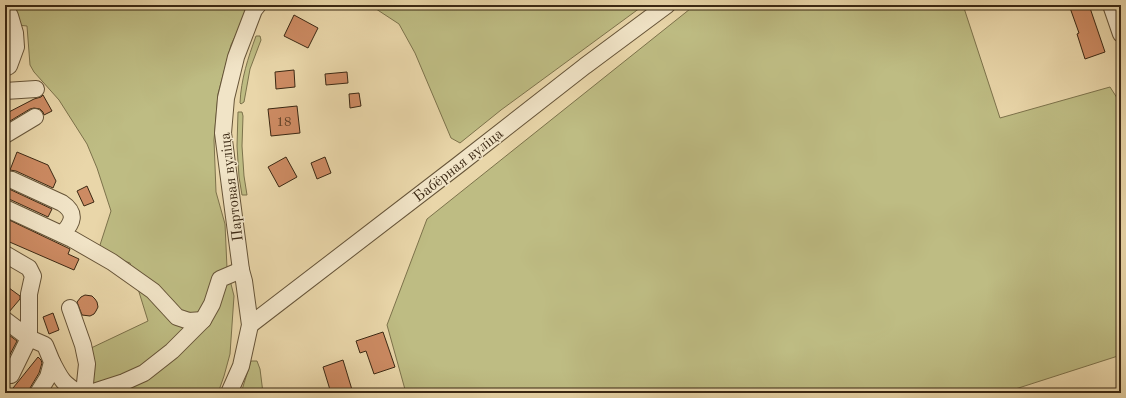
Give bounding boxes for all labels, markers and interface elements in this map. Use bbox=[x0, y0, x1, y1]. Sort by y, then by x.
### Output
house number: 18 bbox=[276, 116, 292, 129]
street label: Бабёрная вуліца bbox=[411, 126, 507, 206]
street label: Партовая вуліца bbox=[218, 131, 247, 242]

